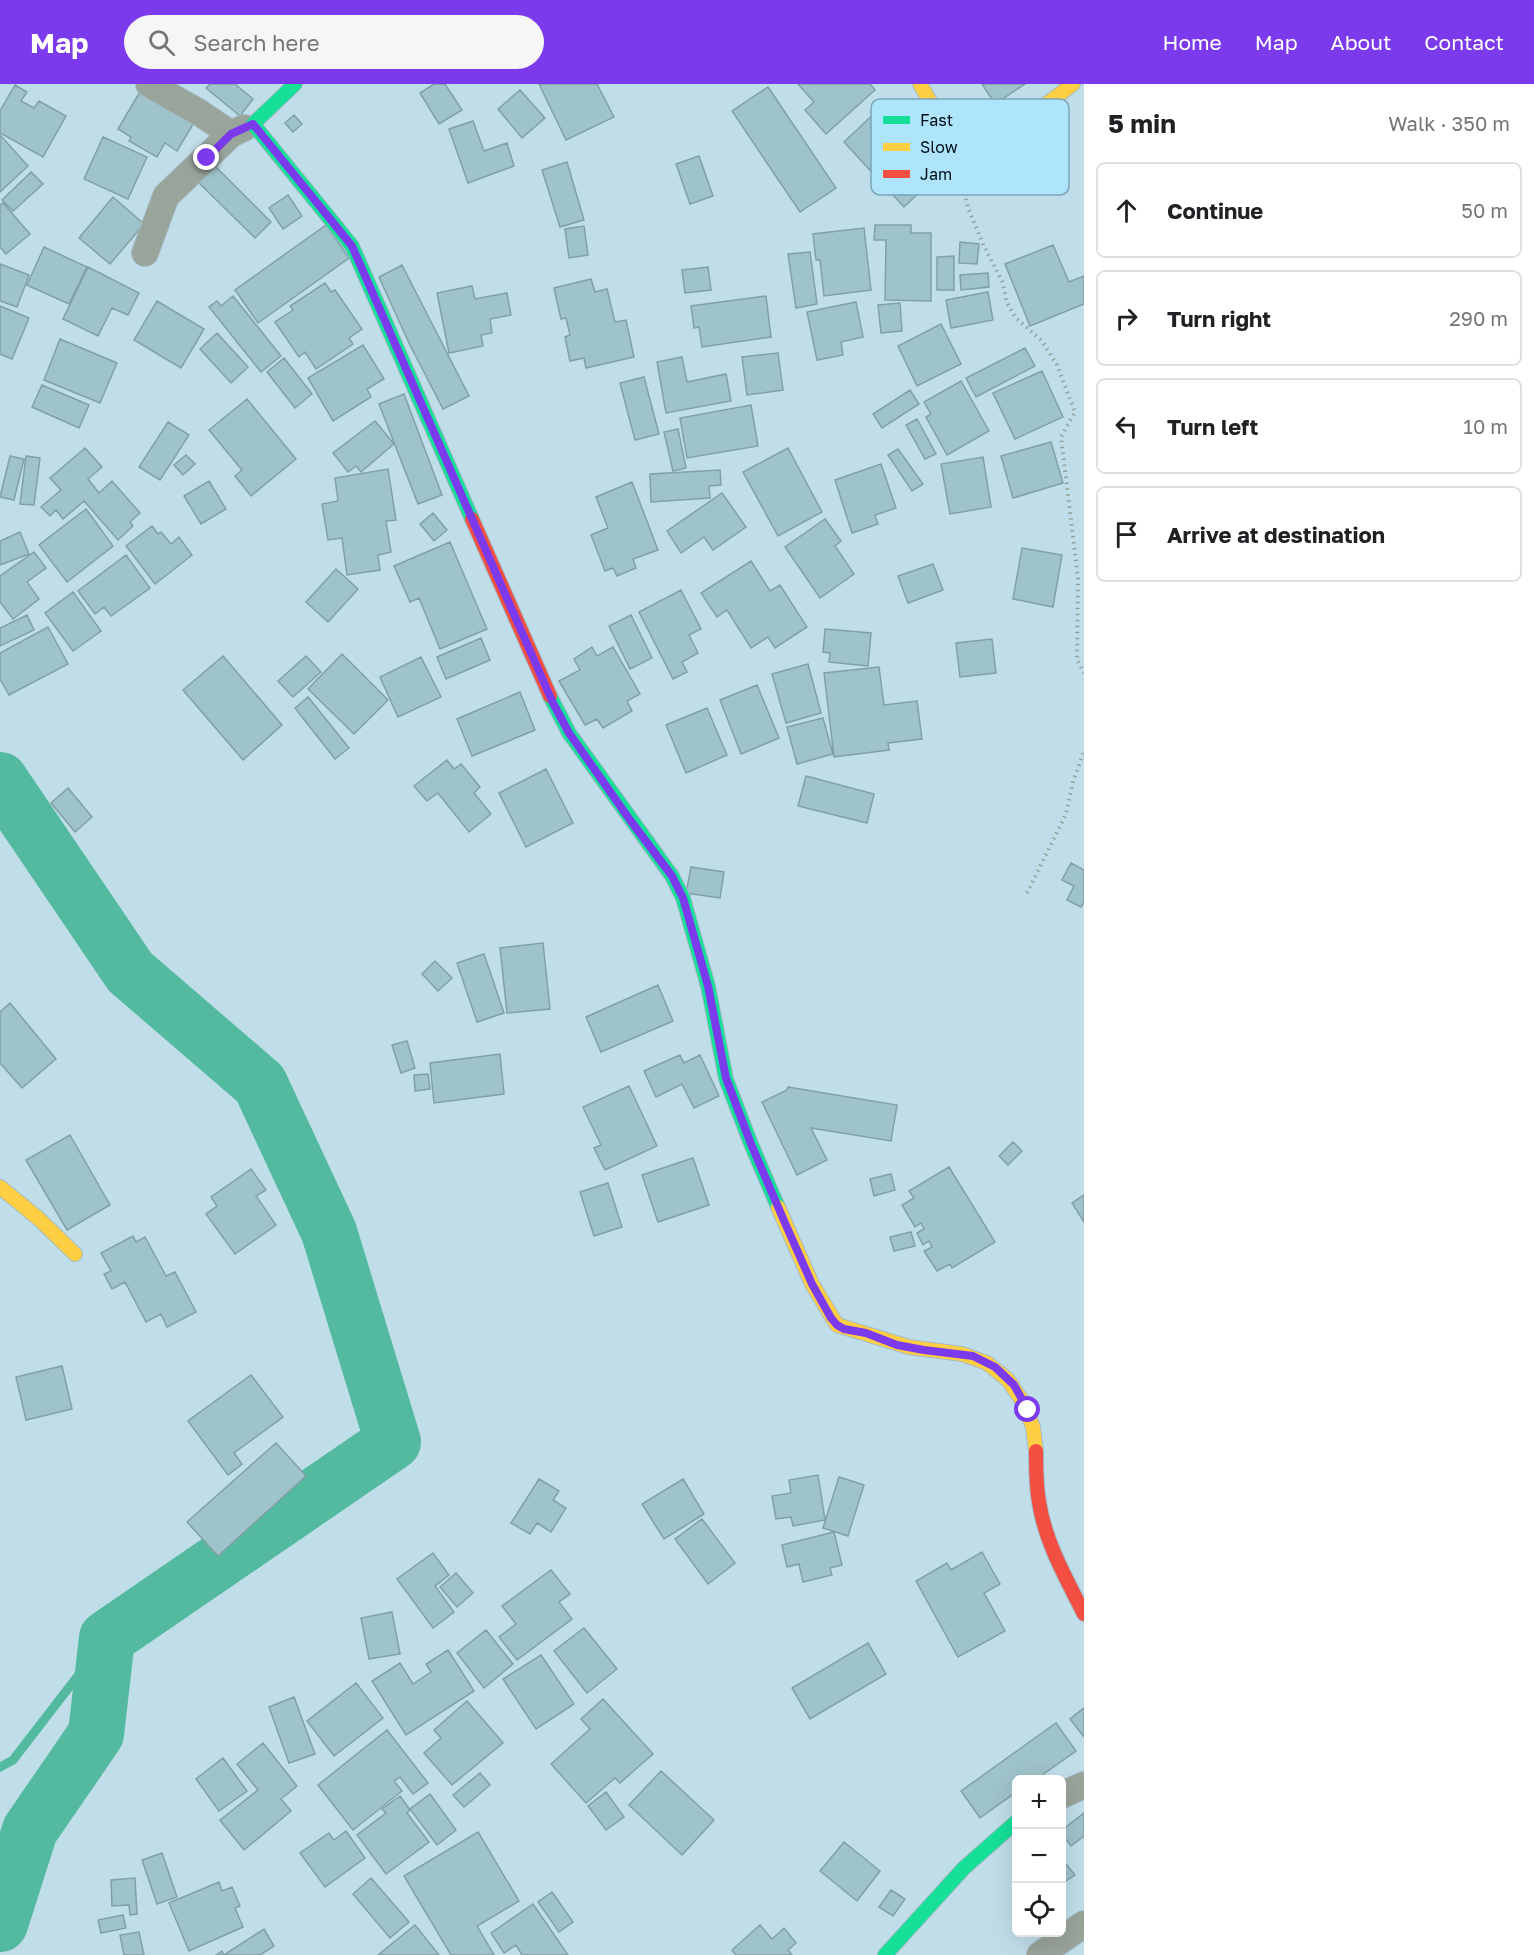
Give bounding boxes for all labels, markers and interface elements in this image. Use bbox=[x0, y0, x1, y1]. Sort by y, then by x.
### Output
search box bbox=[124, 15, 544, 69]
text: Map bbox=[30, 26, 88, 59]
icon: search bbox=[145, 26, 178, 59]
text: Search here bbox=[193, 29, 319, 56]
text: Home bbox=[1162, 29, 1222, 55]
text: Map bbox=[1255, 29, 1298, 55]
text: About bbox=[1331, 29, 1391, 55]
text: Contact bbox=[1424, 29, 1504, 55]
legend bbox=[871, 99, 1069, 195]
text: 5 min bbox=[1108, 108, 1176, 139]
text: Fast bbox=[920, 110, 953, 130]
text: Walk · 350 m bbox=[1388, 111, 1510, 135]
text: Slow bbox=[920, 137, 958, 157]
route end bbox=[193, 144, 219, 170]
text: Jam bbox=[920, 164, 952, 184]
icon: ahead bbox=[1110, 194, 1143, 227]
text: Continue bbox=[1167, 197, 1263, 224]
text: 50 m bbox=[1461, 198, 1508, 222]
icon: right bbox=[1110, 302, 1143, 335]
text: Turn right bbox=[1167, 305, 1271, 332]
text: 290 m bbox=[1449, 306, 1508, 330]
icon: left bbox=[1110, 410, 1143, 443]
text: Turn left bbox=[1167, 413, 1258, 440]
text: 10 m bbox=[1463, 414, 1508, 438]
icon: arrive bbox=[1110, 518, 1143, 551]
text: Arrive at destination bbox=[1167, 521, 1385, 548]
route start bbox=[1014, 1396, 1040, 1422]
map controls bbox=[1012, 1775, 1066, 1937]
button: + bbox=[1012, 1775, 1066, 1829]
button: − bbox=[1012, 1829, 1066, 1883]
button: locate bbox=[1012, 1883, 1066, 1937]

